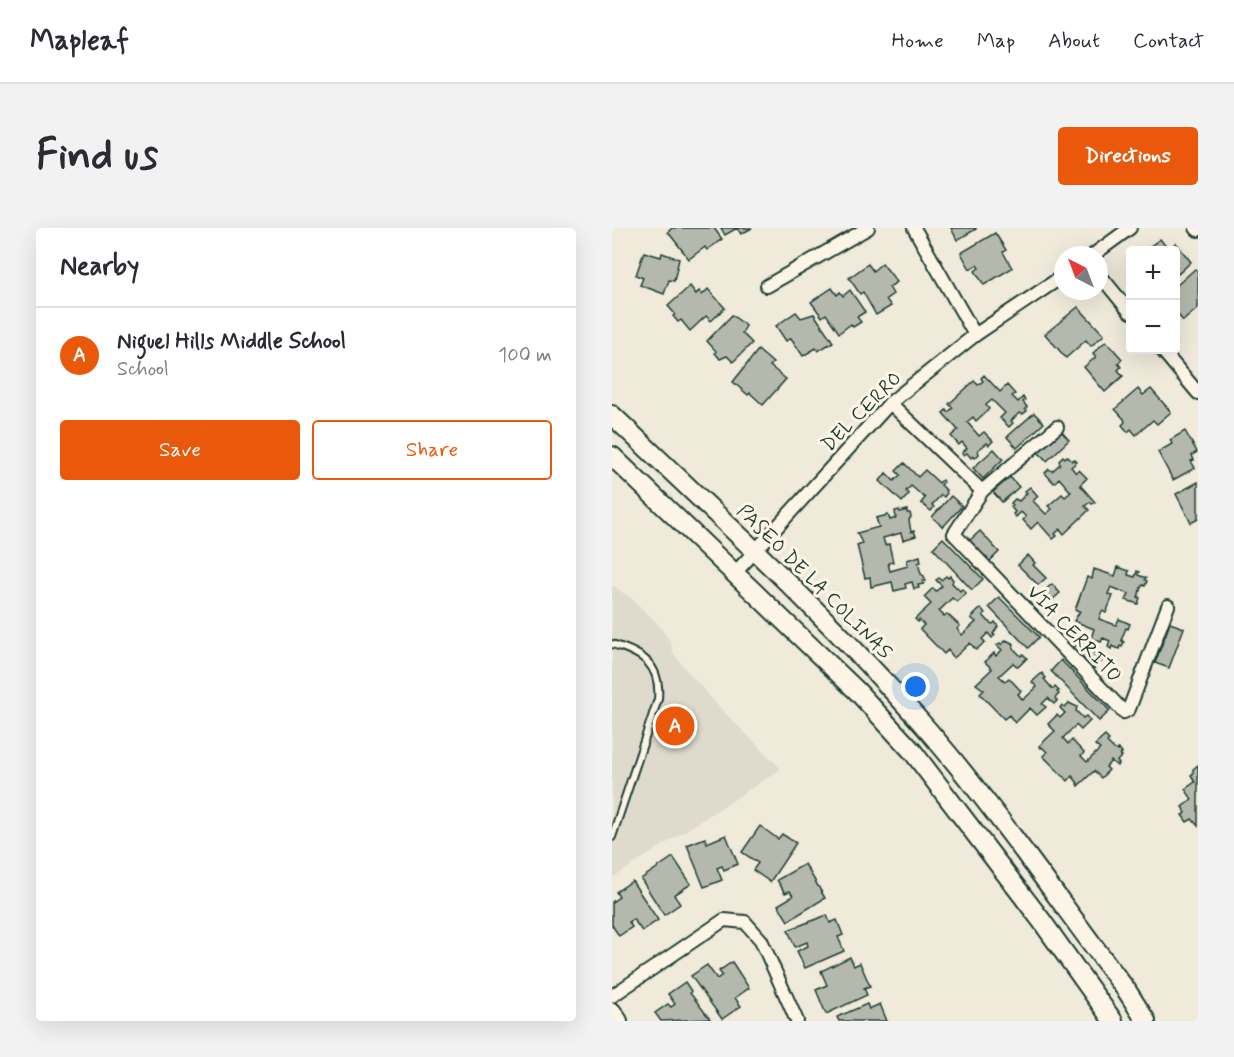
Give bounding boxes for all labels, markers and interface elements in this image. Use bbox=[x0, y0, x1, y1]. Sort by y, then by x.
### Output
text: Mapleaf bbox=[30, 23, 129, 60]
text: Home bbox=[892, 27, 944, 55]
text: Map bbox=[977, 27, 1015, 55]
text: About bbox=[1048, 27, 1100, 55]
text: Contact bbox=[1133, 27, 1204, 55]
button: Directions bbox=[1058, 127, 1198, 185]
text: Find us bbox=[36, 129, 158, 184]
north arrow bbox=[1054, 246, 1108, 300]
map controls bbox=[1126, 246, 1180, 354]
button: + bbox=[1126, 246, 1180, 300]
text: Nearby bbox=[60, 250, 139, 284]
button: − bbox=[1126, 300, 1180, 354]
text: Niguel Hills Middle School bbox=[117, 328, 346, 356]
text: A bbox=[73, 342, 86, 369]
text: 100 m bbox=[498, 342, 552, 369]
text: School bbox=[117, 356, 169, 383]
street label: DEL CERRO bbox=[816, 366, 908, 458]
button: Save bbox=[60, 420, 300, 480]
button: Share bbox=[312, 420, 552, 480]
street label: PASEO DE LA COLINAS bbox=[730, 498, 898, 666]
street label: VIA CERRITO bbox=[1020, 579, 1127, 689]
your location bbox=[901, 672, 930, 701]
pin: A bbox=[656, 704, 694, 748]

